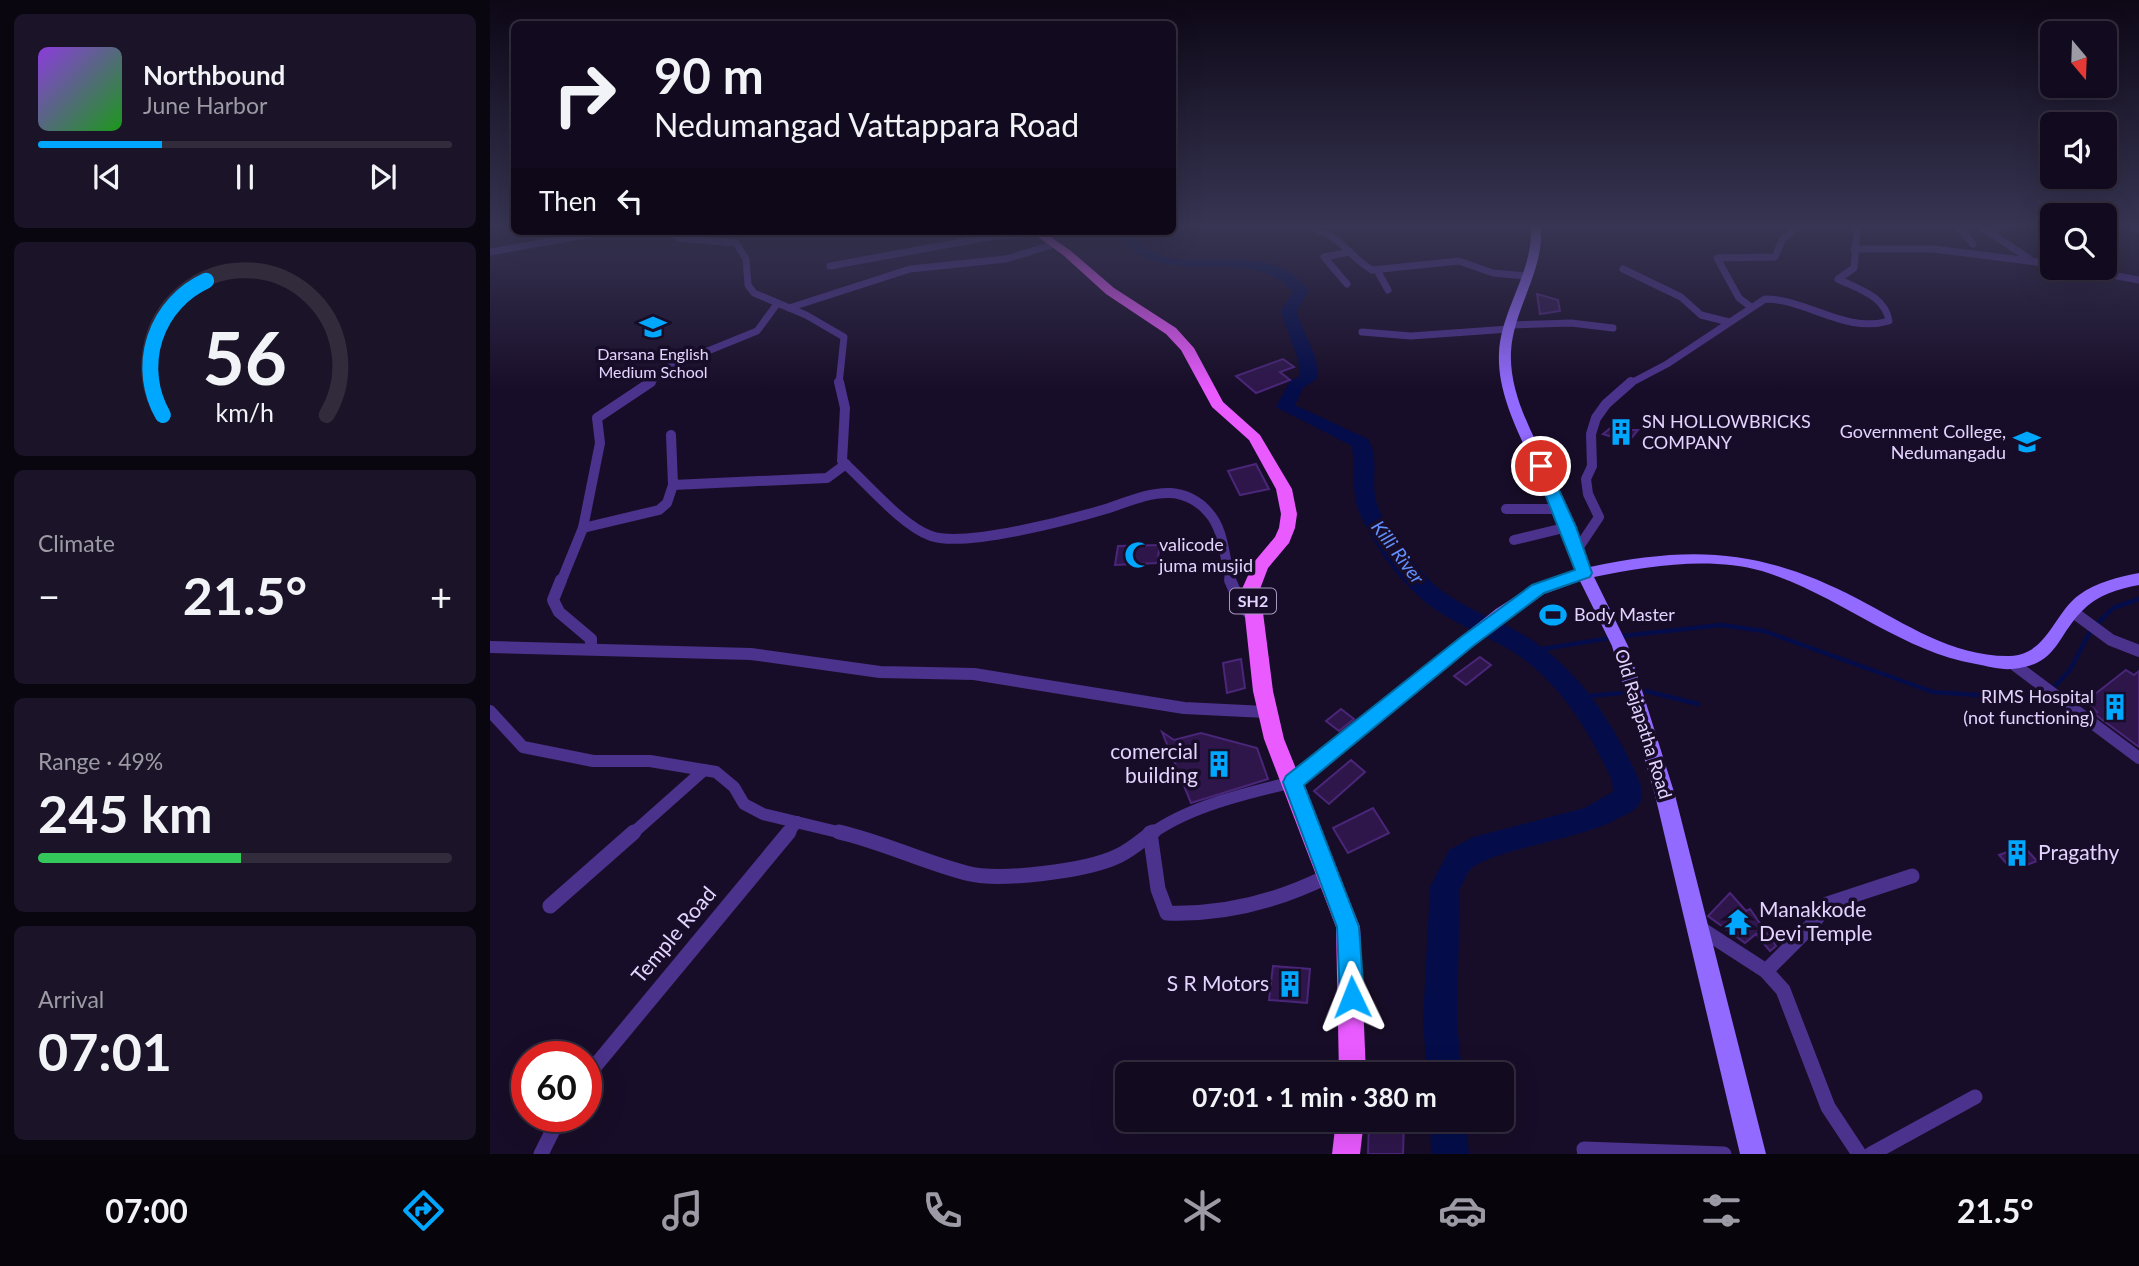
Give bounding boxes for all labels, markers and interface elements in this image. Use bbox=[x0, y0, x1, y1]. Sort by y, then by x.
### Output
north arrow bbox=[2040, 21, 2118, 98]
map controls bbox=[2040, 21, 2117, 280]
text: 90 m bbox=[654, 46, 764, 104]
icon: right bbox=[539, 49, 630, 140]
text: Northbound bbox=[143, 59, 285, 91]
text: June Harbor bbox=[143, 91, 267, 119]
text: Nedumangad Vattappara Road bbox=[654, 105, 1079, 144]
button: sound bbox=[2040, 112, 2117, 189]
icon: previous bbox=[88, 158, 126, 196]
icon: pause bbox=[226, 158, 264, 196]
icon: next bbox=[364, 158, 402, 196]
icon: left bbox=[611, 182, 649, 220]
text: Then bbox=[539, 185, 597, 217]
button: search bbox=[2040, 203, 2117, 280]
school or university icon: Darsana English Medium School bbox=[638, 312, 668, 342]
text: 56 bbox=[203, 313, 287, 401]
place label: Darsana English Medium School bbox=[597, 344, 709, 381]
text: km/h bbox=[216, 397, 274, 427]
place label: SN HOLLOWBRICKS COMPANY bbox=[1642, 410, 1811, 453]
building icon: SN HOLLOWBRICKS COMPANY bbox=[1606, 417, 1636, 447]
place label: Government College, Nedumangadu bbox=[1840, 420, 2006, 463]
school or university icon: Government College, Nedumangadu bbox=[2012, 427, 2042, 457]
pin bbox=[1511, 436, 1571, 496]
icon: arrive bbox=[1522, 447, 1560, 485]
water label: Killi River bbox=[1367, 516, 1430, 588]
text: Climate bbox=[38, 529, 115, 557]
place label: valicode juma musjid bbox=[1158, 533, 1253, 576]
mosque icon: valicode juma musjid bbox=[1123, 540, 1153, 570]
text: 21.5° bbox=[183, 564, 307, 626]
text: − bbox=[38, 573, 60, 619]
text: + bbox=[430, 573, 452, 619]
road number: SH2 bbox=[1230, 588, 1276, 614]
sports icon: Body Master bbox=[1538, 600, 1568, 630]
place label: Body Master bbox=[1574, 603, 1675, 625]
street label: Old Rajapatha Road bbox=[1611, 646, 1677, 801]
place label: RIMS Hospital (not functioning) bbox=[1963, 685, 2094, 728]
building icon: RIMS Hospital (not functioning) bbox=[2100, 692, 2130, 722]
place label: comercial building bbox=[1110, 738, 1198, 787]
text: Range · 49% bbox=[38, 747, 163, 775]
building icon: comercial building bbox=[1204, 749, 1234, 779]
text: 245 km bbox=[38, 782, 212, 844]
building icon: Pragathy bbox=[2002, 838, 2032, 868]
place label: Pragathy bbox=[2038, 839, 2120, 864]
street label: Temple Road bbox=[625, 881, 720, 987]
place label: Manakkode Devi Temple bbox=[1759, 896, 1872, 945]
temple icon: Manakkode Devi Temple bbox=[1723, 907, 1753, 937]
position arrow bbox=[1315, 960, 1389, 1034]
building icon: S R Motors bbox=[1275, 969, 1305, 999]
place label: S R Motors bbox=[1167, 970, 1269, 995]
text: Arrival bbox=[38, 985, 104, 1013]
text: 07:01 bbox=[38, 1020, 172, 1082]
speed limit sign: 60 bbox=[511, 1041, 602, 1132]
text: 07:01 · 1 min · 380 m bbox=[1192, 1081, 1437, 1113]
icon: directions bbox=[399, 1186, 448, 1235]
icon: music bbox=[658, 1186, 707, 1235]
icon: phone bbox=[918, 1186, 967, 1235]
icon: climate bbox=[1178, 1186, 1227, 1235]
icon: car bbox=[1438, 1186, 1487, 1235]
icon: filters bbox=[1697, 1186, 1746, 1235]
text: 07:00 bbox=[105, 1191, 188, 1230]
text: 21.5° bbox=[1957, 1191, 2034, 1230]

